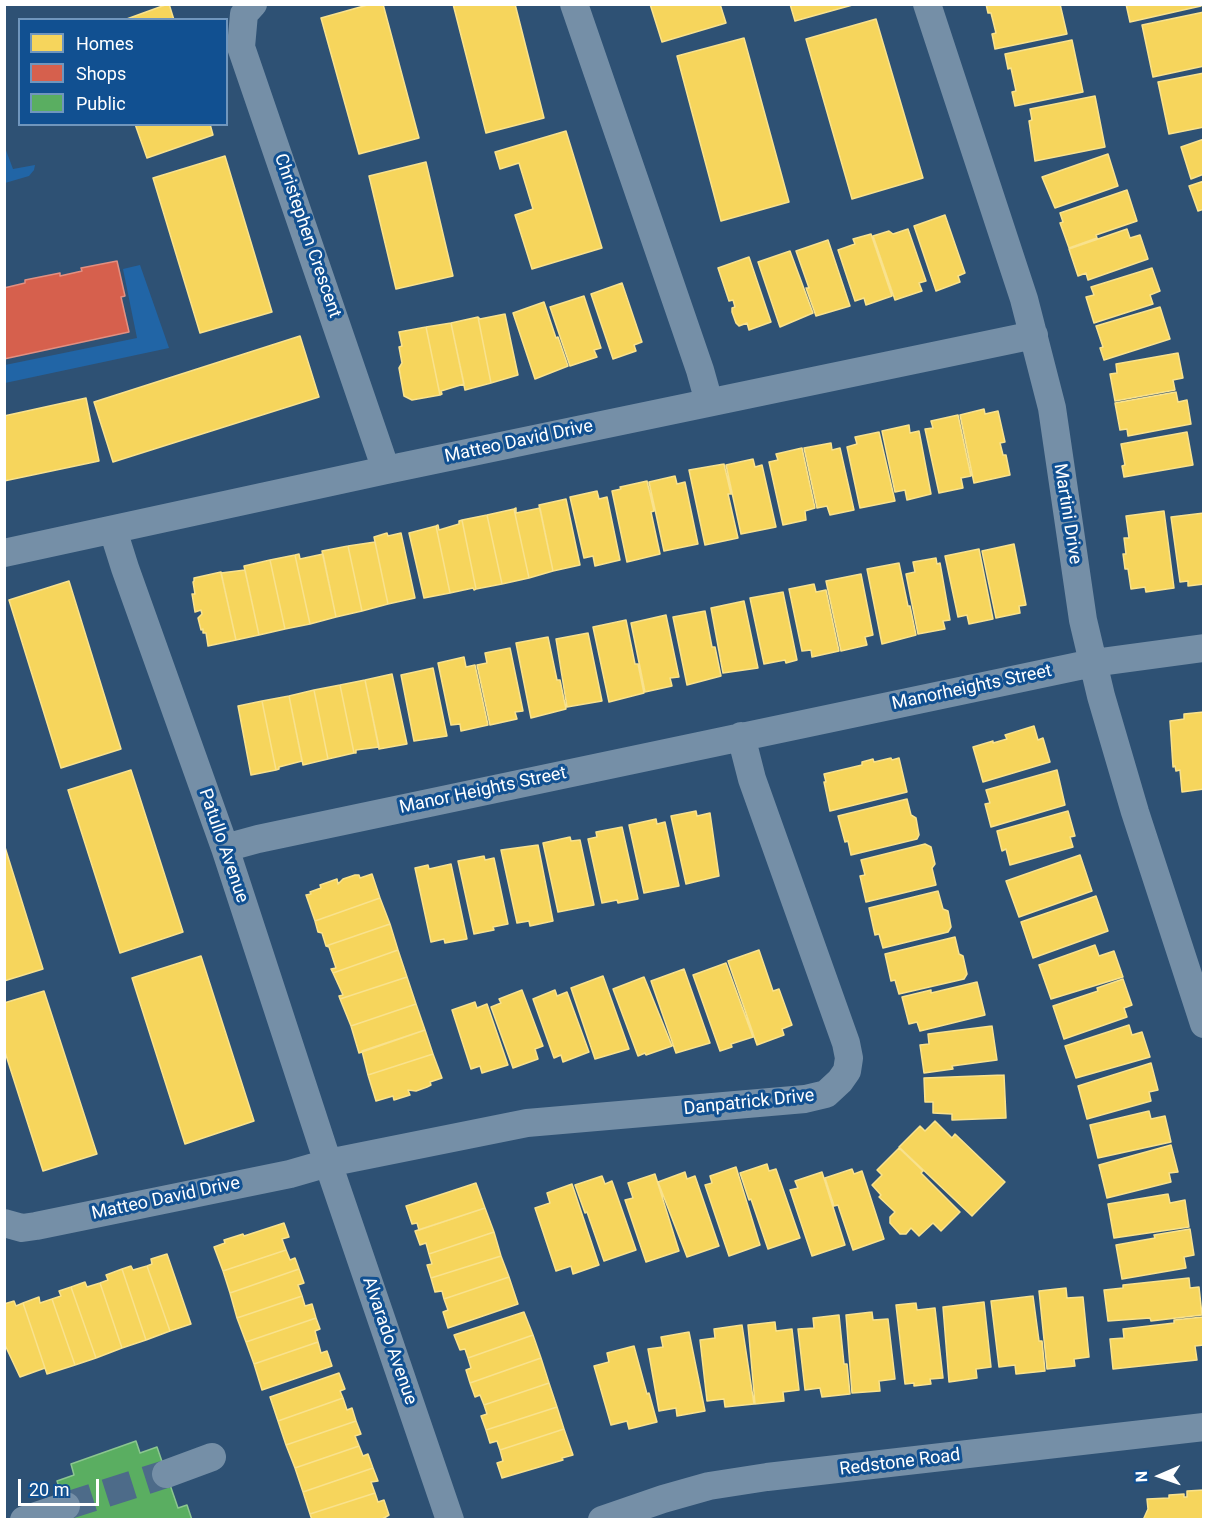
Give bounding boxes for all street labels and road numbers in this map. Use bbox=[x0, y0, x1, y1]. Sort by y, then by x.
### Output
street label: Christephen Crescent bbox=[269, 151, 345, 321]
street label: Matteo David Drive bbox=[443, 416, 595, 468]
street label: Martini Drive bbox=[1048, 462, 1086, 566]
street label: Manorheights Street bbox=[890, 661, 1054, 715]
street label: Manor Heights Street bbox=[398, 763, 568, 819]
street label: Patullo Avenue bbox=[193, 786, 253, 906]
street label: Danpatrick Drive bbox=[683, 1085, 815, 1121]
street label: Matteo David Drive bbox=[90, 1173, 242, 1225]
street label: Alvarado Avenue bbox=[357, 1274, 421, 1408]
street label: Redstone Road bbox=[838, 1445, 962, 1481]

